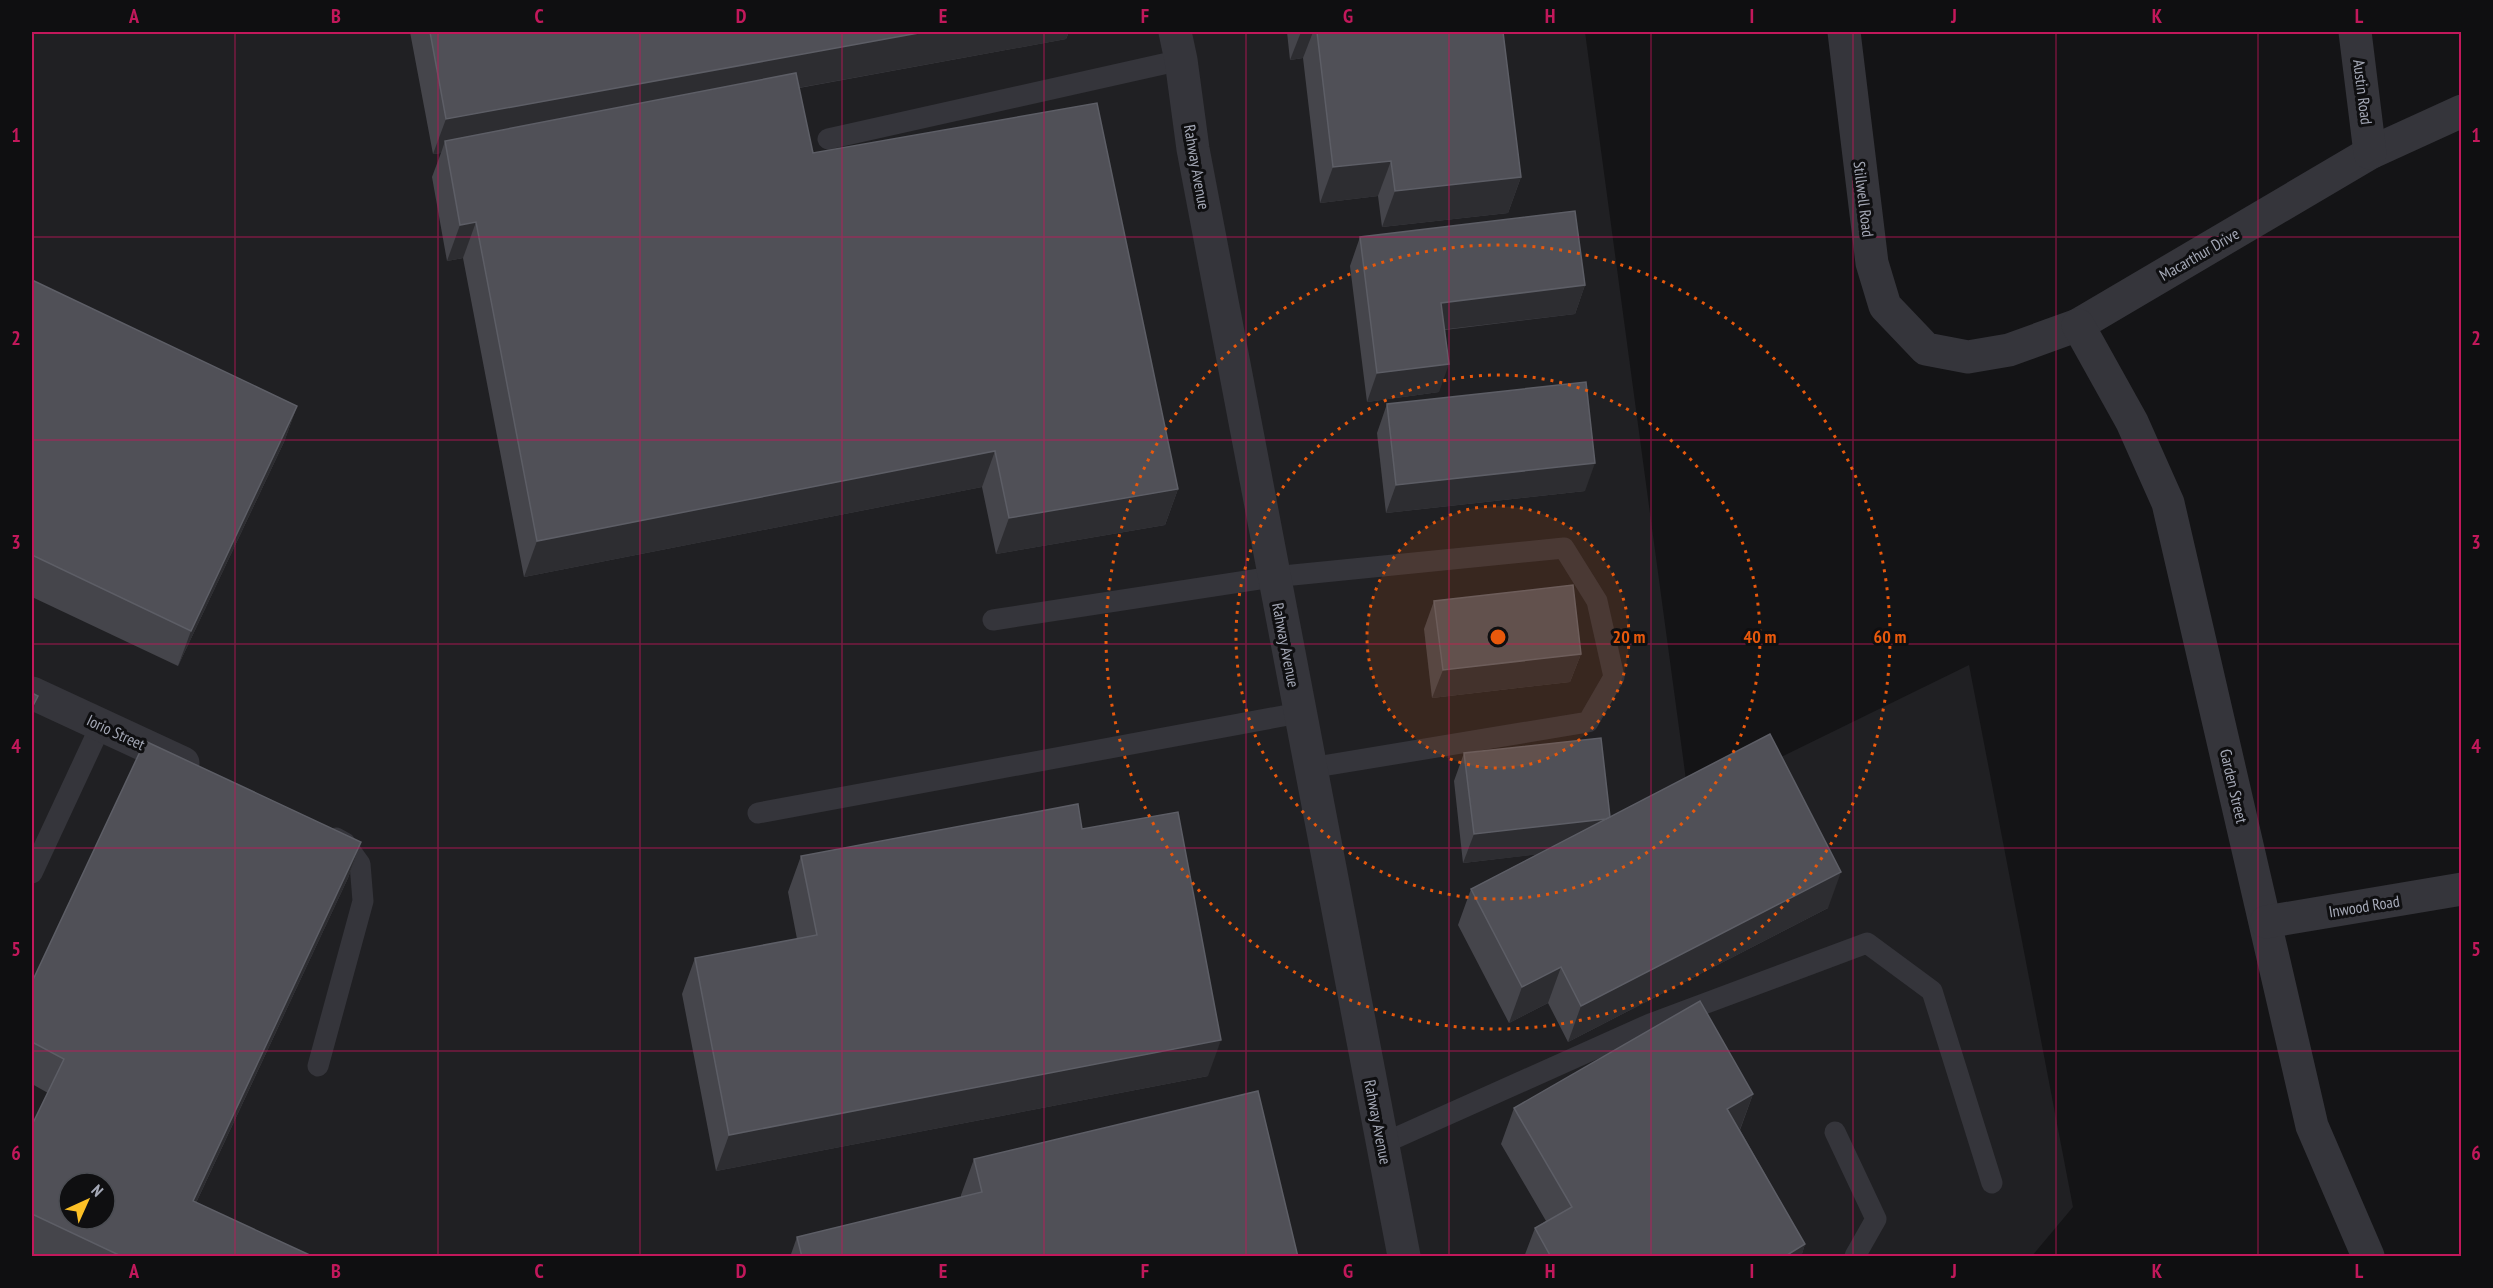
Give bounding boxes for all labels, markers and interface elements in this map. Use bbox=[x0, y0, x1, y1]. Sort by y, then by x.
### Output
text: A bbox=[128, 3, 140, 29]
text: B bbox=[331, 3, 341, 29]
text: C bbox=[534, 3, 544, 29]
text: D bbox=[736, 3, 747, 29]
text: E bbox=[939, 3, 947, 29]
text: F bbox=[1141, 3, 1149, 29]
text: G bbox=[1343, 3, 1353, 29]
text: H bbox=[1545, 3, 1555, 29]
text: I bbox=[1750, 3, 1754, 29]
text: J bbox=[1950, 3, 1957, 29]
text: K bbox=[2152, 3, 2163, 29]
text: L bbox=[2355, 3, 2364, 29]
street label: Austin Road bbox=[2349, 58, 2377, 126]
text: 1 bbox=[11, 122, 21, 148]
text: 1 bbox=[2471, 122, 2481, 148]
street label: Rahway Avenue bbox=[1180, 123, 1214, 211]
street label: Stillwell Road bbox=[1849, 160, 1879, 238]
street label: Macarthur Drive bbox=[2156, 223, 2242, 285]
text: 2 bbox=[11, 325, 21, 351]
text: 2 bbox=[2471, 325, 2481, 351]
text: 3 bbox=[11, 529, 21, 555]
text: 3 bbox=[2471, 529, 2481, 555]
street label: Rahway Avenue bbox=[1268, 601, 1304, 689]
text: 20 m bbox=[1613, 625, 1645, 648]
text: 40 m bbox=[1744, 625, 1776, 648]
text: 60 m bbox=[1874, 625, 1906, 648]
centre of rings bbox=[1488, 627, 1508, 647]
street label: Iorio Street bbox=[84, 710, 149, 754]
text: 4 bbox=[11, 733, 21, 759]
text: 4 bbox=[2471, 733, 2481, 759]
street label: Garden Street bbox=[2216, 747, 2252, 826]
street label: Inwood Road bbox=[2327, 891, 2401, 921]
text: 5 bbox=[11, 936, 21, 962]
text: 5 bbox=[2471, 936, 2481, 962]
street label: Rahway Avenue bbox=[1360, 1078, 1396, 1166]
text: 6 bbox=[11, 1140, 21, 1166]
text: 6 bbox=[2471, 1140, 2481, 1166]
north arrow bbox=[57, 1171, 117, 1231]
text: N bbox=[87, 1180, 108, 1201]
text: A bbox=[128, 1258, 140, 1284]
text: B bbox=[331, 1258, 341, 1284]
text: C bbox=[534, 1258, 544, 1284]
text: D bbox=[736, 1258, 747, 1284]
text: E bbox=[939, 1258, 947, 1284]
text: F bbox=[1141, 1258, 1149, 1284]
text: G bbox=[1343, 1258, 1353, 1284]
text: H bbox=[1545, 1258, 1555, 1284]
text: I bbox=[1750, 1258, 1754, 1284]
text: J bbox=[1950, 1258, 1957, 1284]
text: K bbox=[2152, 1258, 2163, 1284]
text: L bbox=[2355, 1258, 2364, 1284]

